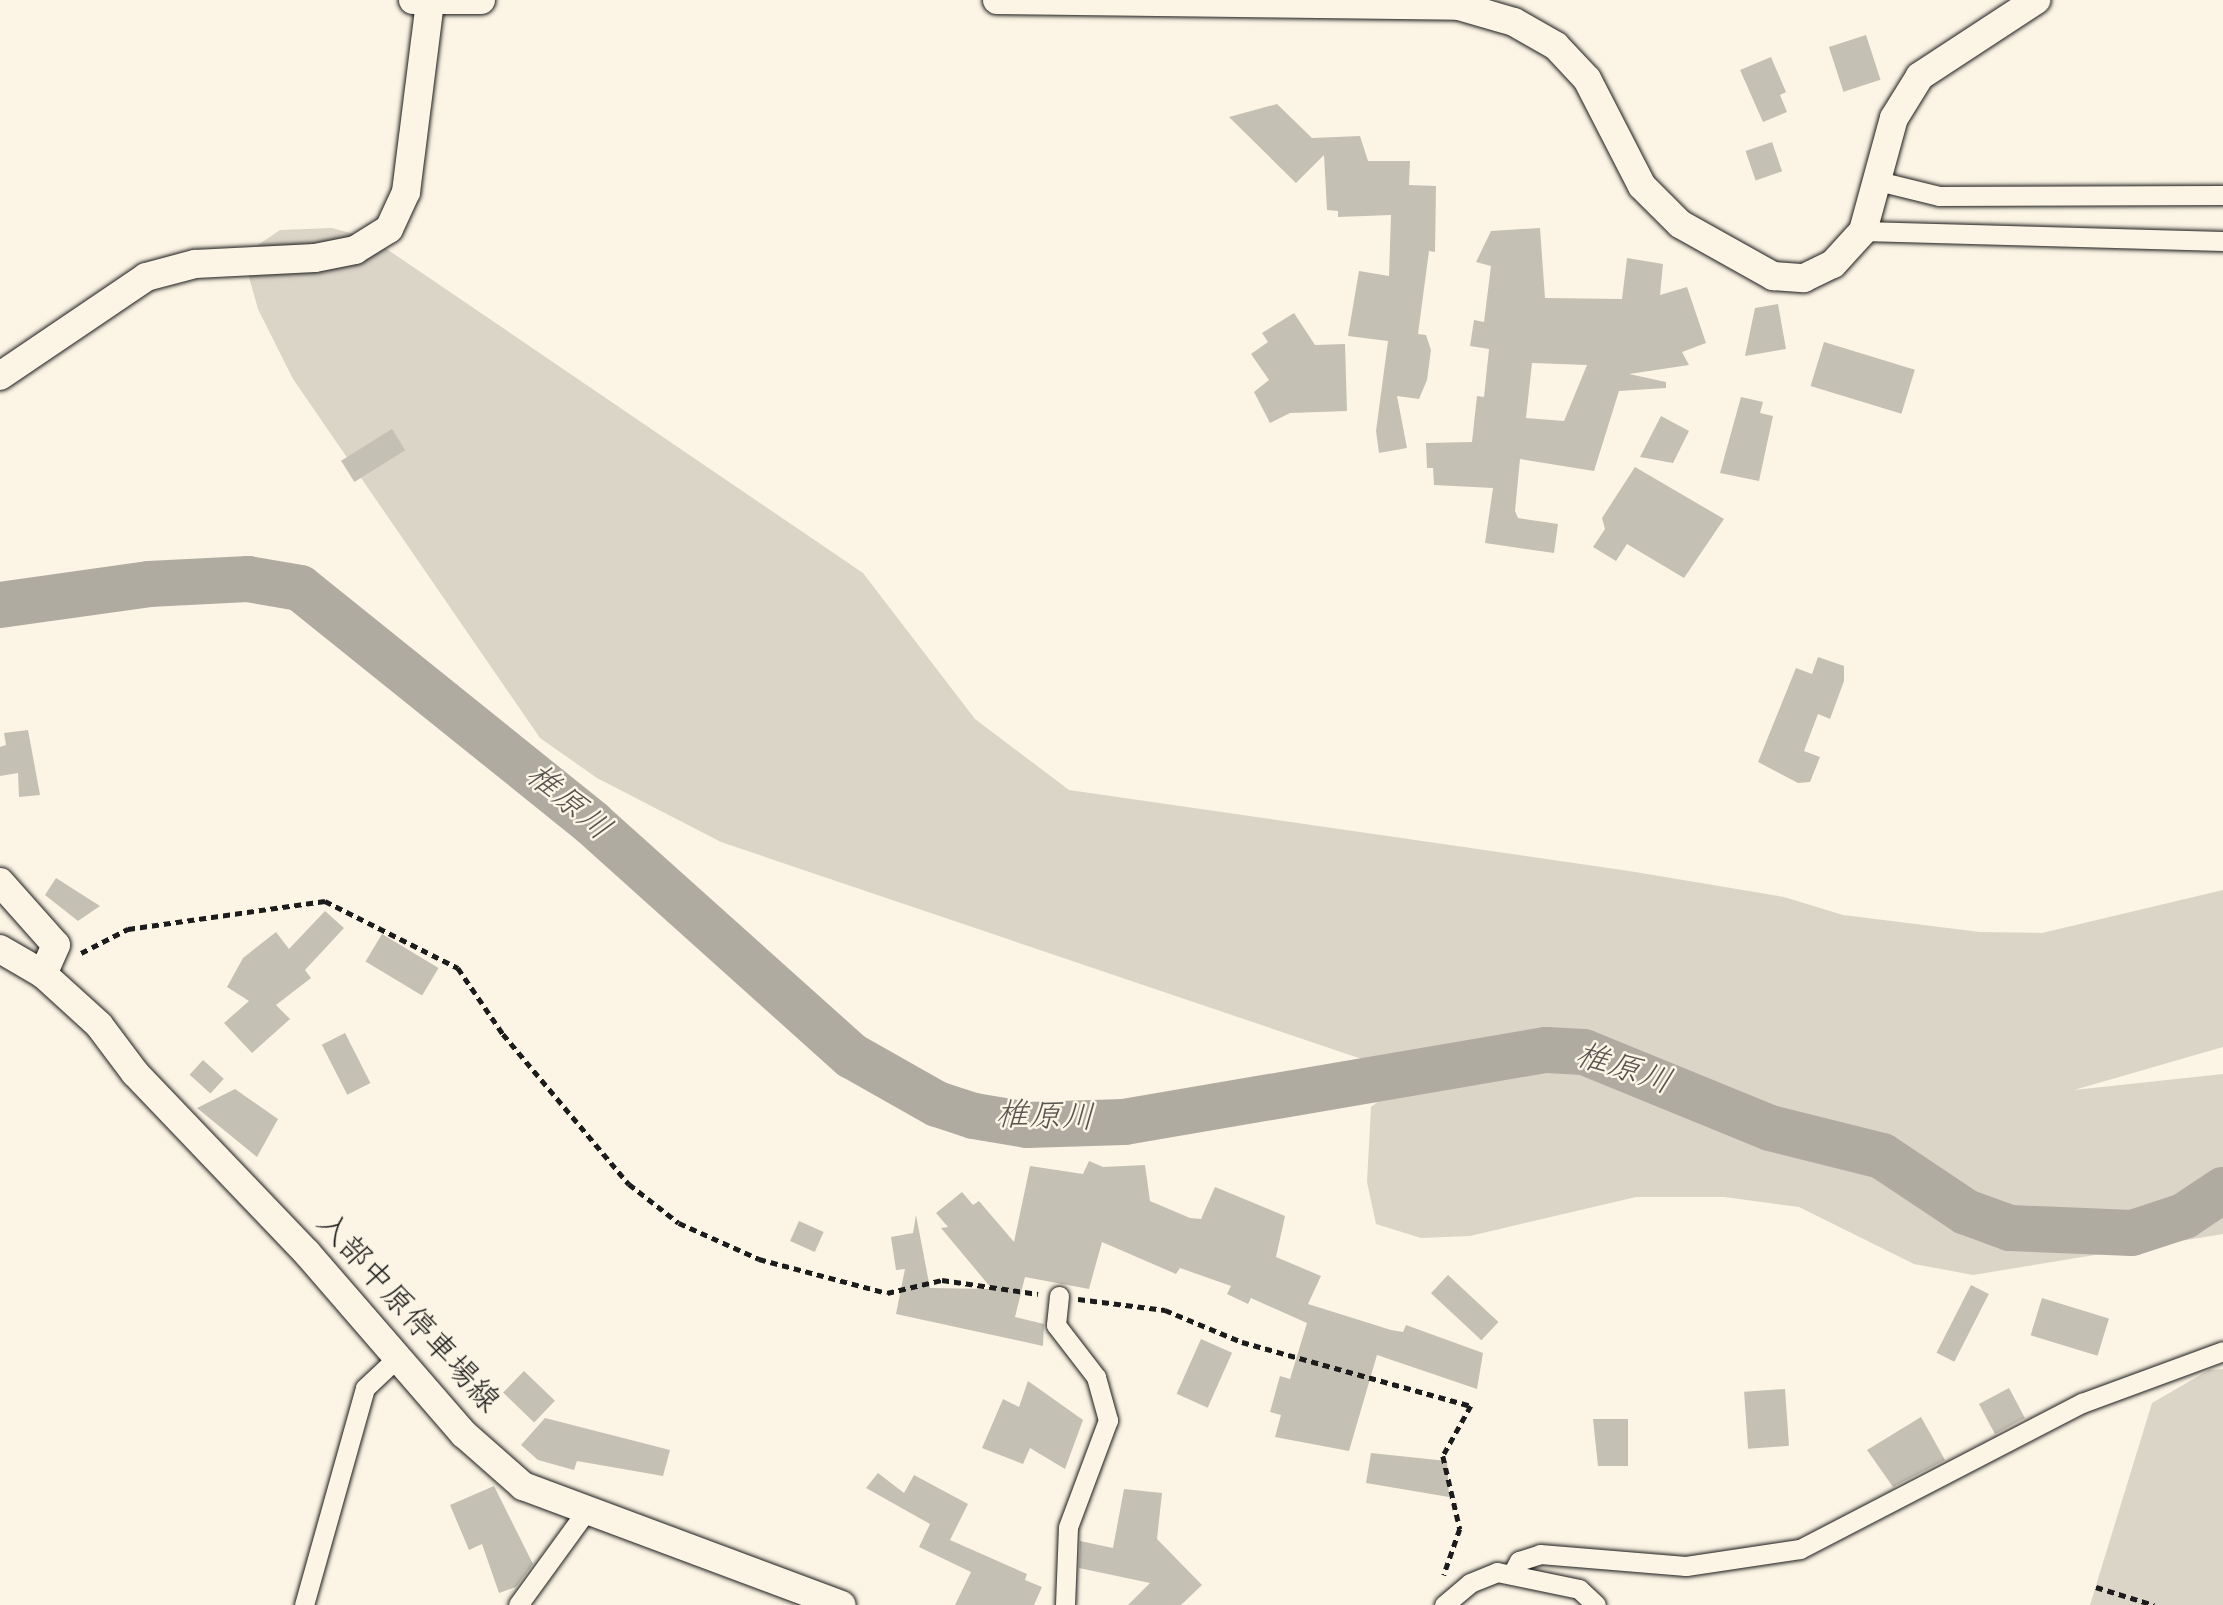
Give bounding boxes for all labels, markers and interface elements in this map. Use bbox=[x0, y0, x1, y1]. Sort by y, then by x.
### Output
water label: 椎原川 bbox=[516, 757, 618, 851]
water label: 椎原川 bbox=[1570, 1037, 1676, 1105]
water label: 椎原川 bbox=[995, 1097, 1095, 1141]
street label: 入部中原停車場線 bbox=[306, 1206, 506, 1422]

